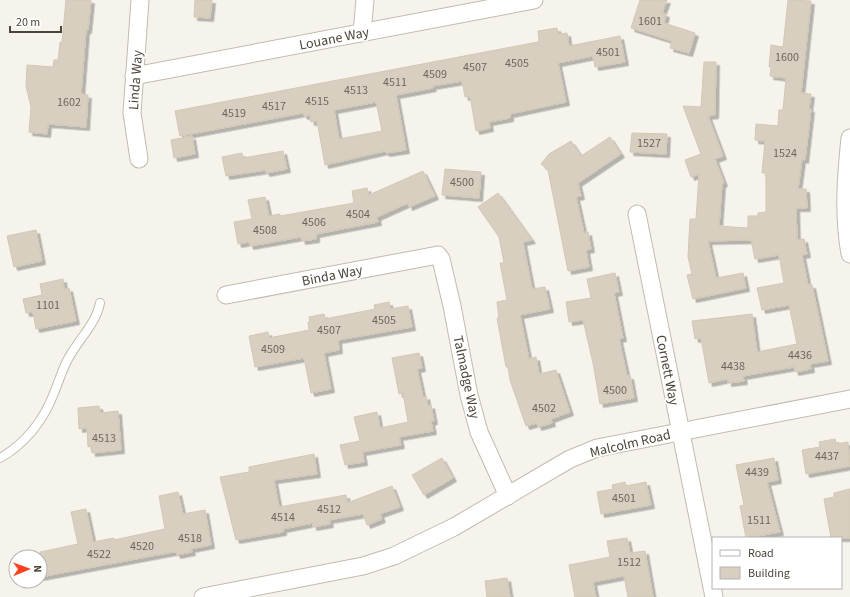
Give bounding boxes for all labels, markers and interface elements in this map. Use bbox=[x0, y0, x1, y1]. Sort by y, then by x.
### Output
scale bar bbox=[10, 8, 61, 34]
house number: 1601 bbox=[638, 13, 662, 30]
text: 20 m bbox=[16, 14, 40, 31]
street label: Louane Way bbox=[298, 22, 371, 56]
house number: 4501 bbox=[596, 44, 620, 61]
street label: Linda Way bbox=[124, 49, 148, 111]
house number: 1600 bbox=[775, 49, 799, 66]
house number: 4505 bbox=[505, 55, 529, 72]
house number: 4507 bbox=[463, 59, 487, 76]
house number: 4509 bbox=[423, 66, 447, 83]
house number: 4511 bbox=[383, 74, 407, 91]
house number: 4513 bbox=[344, 82, 368, 99]
house number: 4515 bbox=[305, 93, 329, 110]
house number: 1602 bbox=[57, 94, 81, 111]
house number: 4517 bbox=[262, 98, 286, 115]
house number: 4519 bbox=[222, 105, 246, 122]
house number: 1527 bbox=[637, 135, 661, 152]
house number: 1524 bbox=[773, 145, 797, 162]
house number: 4500 bbox=[450, 174, 474, 191]
house number: 4504 bbox=[346, 206, 370, 223]
house number: 4506 bbox=[302, 214, 326, 231]
house number: 4508 bbox=[253, 222, 277, 239]
street label: Binda Way bbox=[300, 260, 365, 292]
house number: 1101 bbox=[36, 297, 60, 314]
house number: 4505 bbox=[372, 312, 396, 329]
house number: 4507 bbox=[317, 322, 341, 339]
street label: Cornett Way bbox=[650, 333, 684, 408]
street label: Talmadge Way bbox=[447, 334, 485, 421]
house number: 4509 bbox=[261, 341, 285, 358]
house number: 4436 bbox=[788, 347, 812, 364]
house number: 4438 bbox=[721, 358, 745, 375]
house number: 4500 bbox=[603, 382, 627, 399]
house number: 4502 bbox=[532, 400, 556, 417]
street label: Malcolm Road bbox=[588, 425, 673, 463]
house number: 4513 bbox=[92, 430, 116, 447]
house number: 4437 bbox=[815, 448, 839, 465]
house number: 4439 bbox=[745, 464, 769, 481]
house number: 4501 bbox=[612, 490, 636, 507]
house number: 4512 bbox=[317, 501, 341, 518]
house number: 4514 bbox=[271, 509, 295, 526]
house number: 1511 bbox=[747, 512, 771, 529]
house number: 4518 bbox=[178, 530, 202, 547]
legend bbox=[712, 537, 842, 589]
house number: 4520 bbox=[130, 538, 154, 555]
text: Road bbox=[748, 545, 774, 562]
house number: 4522 bbox=[87, 546, 111, 563]
north arrow bbox=[8, 549, 48, 589]
house number: 1512 bbox=[617, 554, 641, 571]
text: N bbox=[30, 565, 45, 573]
text: Building bbox=[748, 565, 790, 582]

